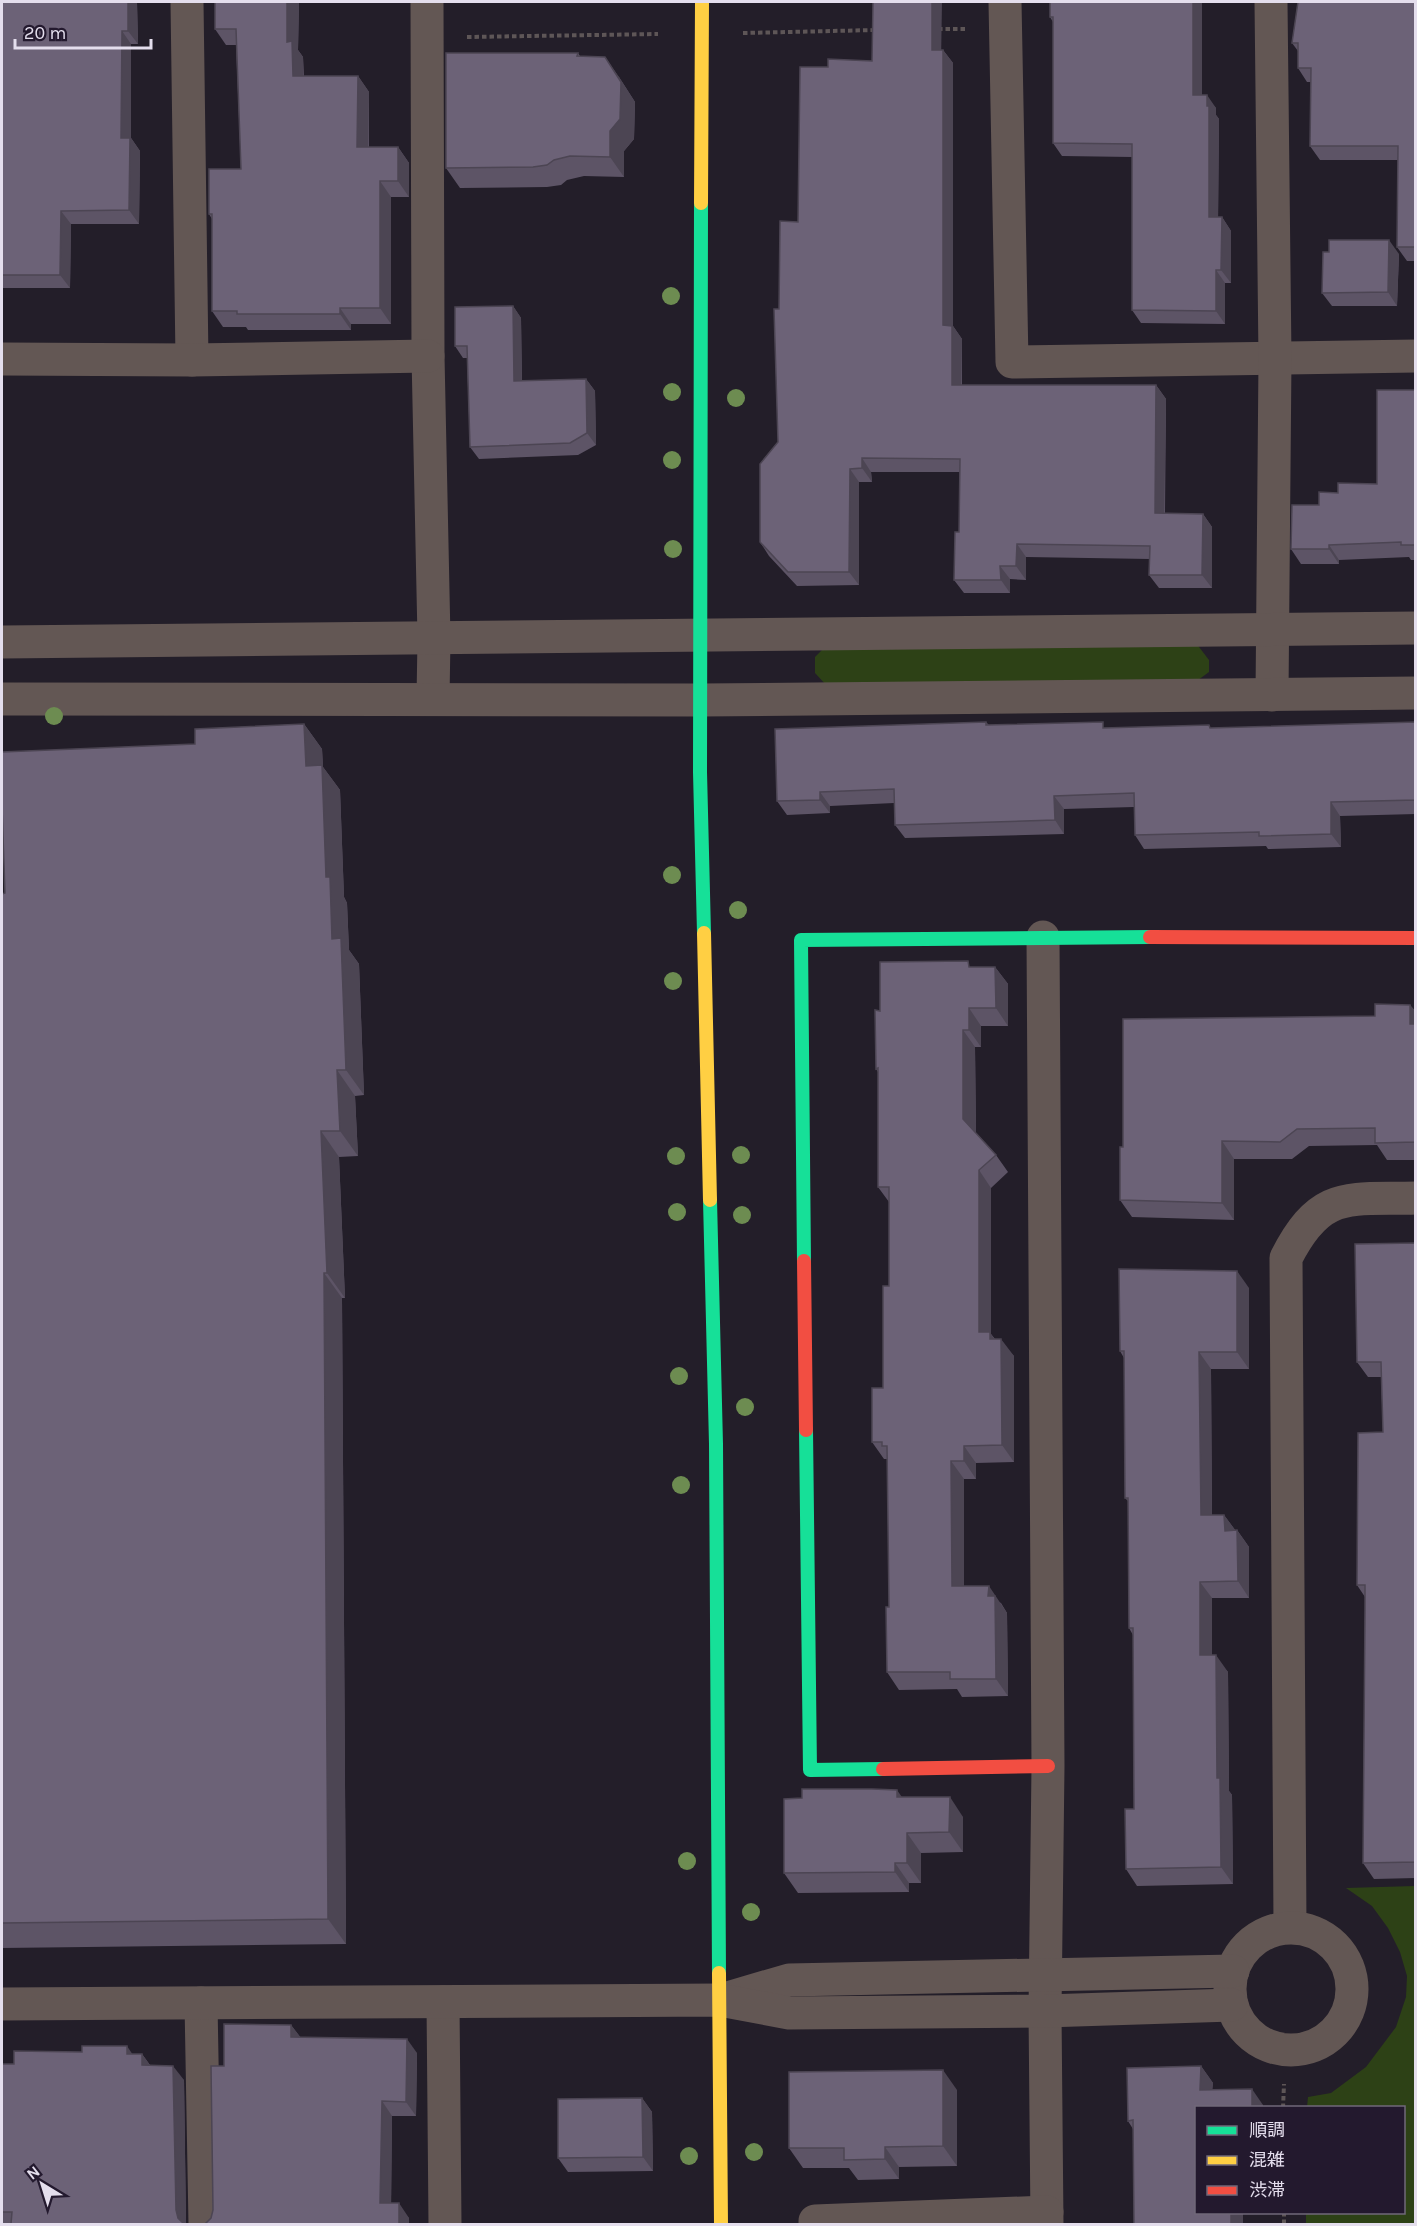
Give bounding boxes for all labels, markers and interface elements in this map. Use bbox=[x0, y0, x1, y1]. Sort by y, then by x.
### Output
scale bar bbox=[15, 12, 152, 50]
text: 20 m bbox=[24, 22, 66, 44]
legend bbox=[1195, 2106, 1405, 2214]
text: 順調 bbox=[1249, 2119, 1285, 2141]
text: 混雑 bbox=[1249, 2149, 1285, 2171]
north arrow bbox=[12, 2154, 72, 2214]
text: N bbox=[23, 2162, 43, 2184]
text: 渋滞 bbox=[1249, 2179, 1285, 2201]

